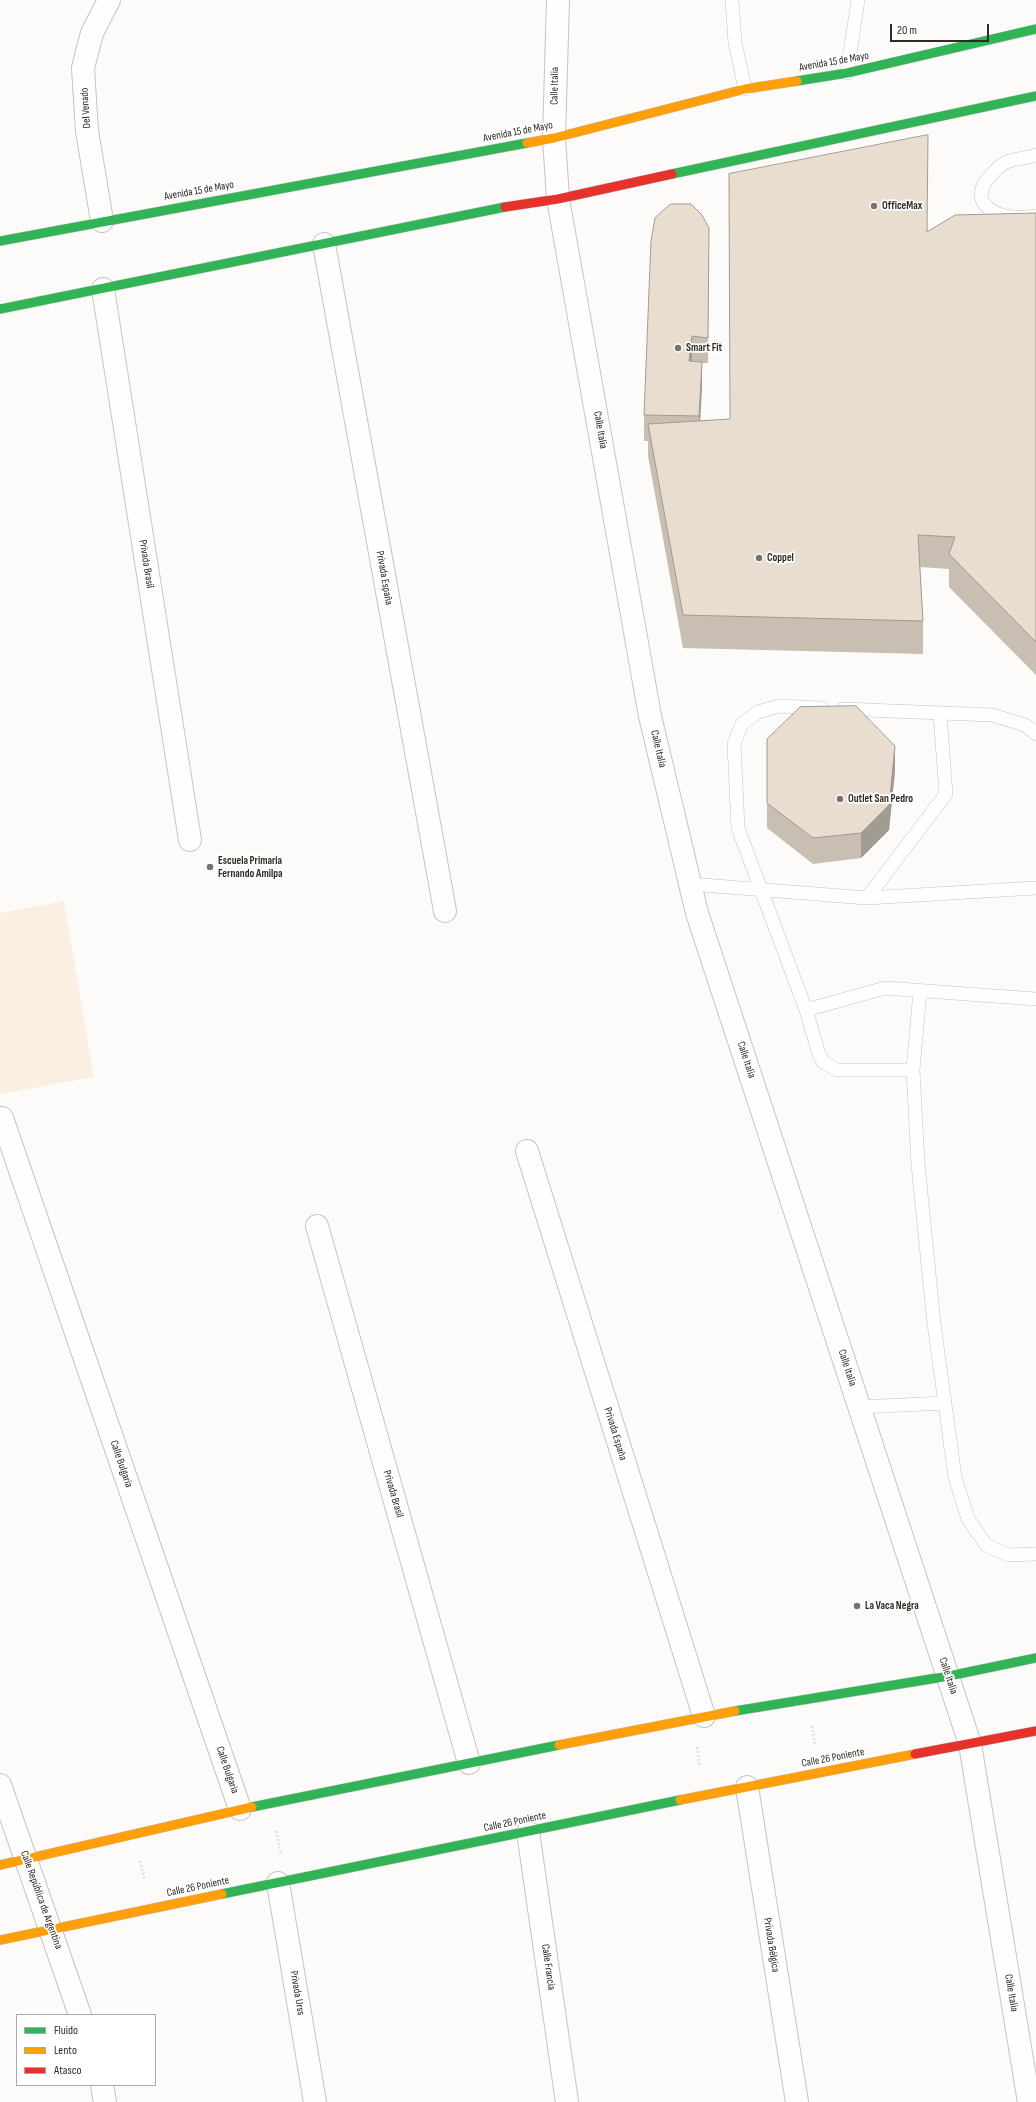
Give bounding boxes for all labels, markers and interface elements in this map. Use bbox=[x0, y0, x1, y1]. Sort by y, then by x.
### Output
scale bar bbox=[892, 16, 991, 42]
text: 20 m bbox=[897, 23, 917, 38]
street label: Avenida 15 de Mayo bbox=[798, 49, 870, 75]
street label: Calle Italia bbox=[548, 67, 562, 105]
street label: Del Venado bbox=[78, 87, 94, 129]
street label: Avenida 15 de Mayo bbox=[482, 119, 554, 145]
street label: Avenida 15 de Mayo bbox=[163, 178, 235, 204]
place label: OfficeMax bbox=[882, 199, 922, 213]
marker: OfficeMax bbox=[869, 201, 879, 211]
place label: Smart Fit bbox=[686, 341, 722, 355]
marker: Smart Fit bbox=[673, 343, 683, 353]
street label: Calle Italia bbox=[590, 410, 610, 450]
street label: Privada Brasil bbox=[136, 539, 156, 589]
street label: Privada España bbox=[373, 550, 395, 606]
place label: Coppel bbox=[767, 551, 794, 565]
marker: Coppel bbox=[754, 553, 764, 563]
street label: Calle Italia bbox=[647, 729, 669, 769]
place label: Outlet San Pedro bbox=[848, 792, 913, 806]
marker: Outlet San Pedro bbox=[835, 794, 845, 804]
place label: Escuela Primaria Fernando Amilpa bbox=[218, 854, 282, 880]
marker: Escuela Primaria Fernando Amilpa bbox=[205, 862, 215, 872]
street label: Calle Italia bbox=[734, 1040, 758, 1080]
street label: Calle Italia bbox=[835, 1348, 859, 1388]
street label: Privada España bbox=[601, 1406, 629, 1462]
street label: Calle Bulgaria bbox=[107, 1439, 135, 1489]
street label: Privada Brasil bbox=[380, 1469, 406, 1519]
place label: La Vaca Negra bbox=[865, 1599, 919, 1613]
marker: La Vaca Negra bbox=[852, 1601, 862, 1611]
street label: Calle Italia bbox=[936, 1656, 960, 1696]
street label: Calle Bulgaria bbox=[213, 1745, 241, 1795]
street label: Calle 26 Poniente bbox=[801, 1745, 865, 1771]
street label: Calle 26 Poniente bbox=[483, 1809, 547, 1835]
street label: Calle República de Argentina bbox=[17, 1849, 65, 1951]
street label: Calle 26 Poniente bbox=[166, 1874, 230, 1900]
street label: Privada Bélgica bbox=[760, 1917, 782, 1973]
street label: Calle Francia bbox=[538, 1943, 558, 1991]
street label: Privada Urss bbox=[287, 1970, 307, 2016]
street label: Calle Italia bbox=[1001, 1973, 1021, 2013]
legend bbox=[16, 2014, 156, 2086]
text: Fluido bbox=[54, 2023, 78, 2038]
text: Lento bbox=[54, 2043, 77, 2058]
text: Atasco bbox=[54, 2063, 81, 2078]

